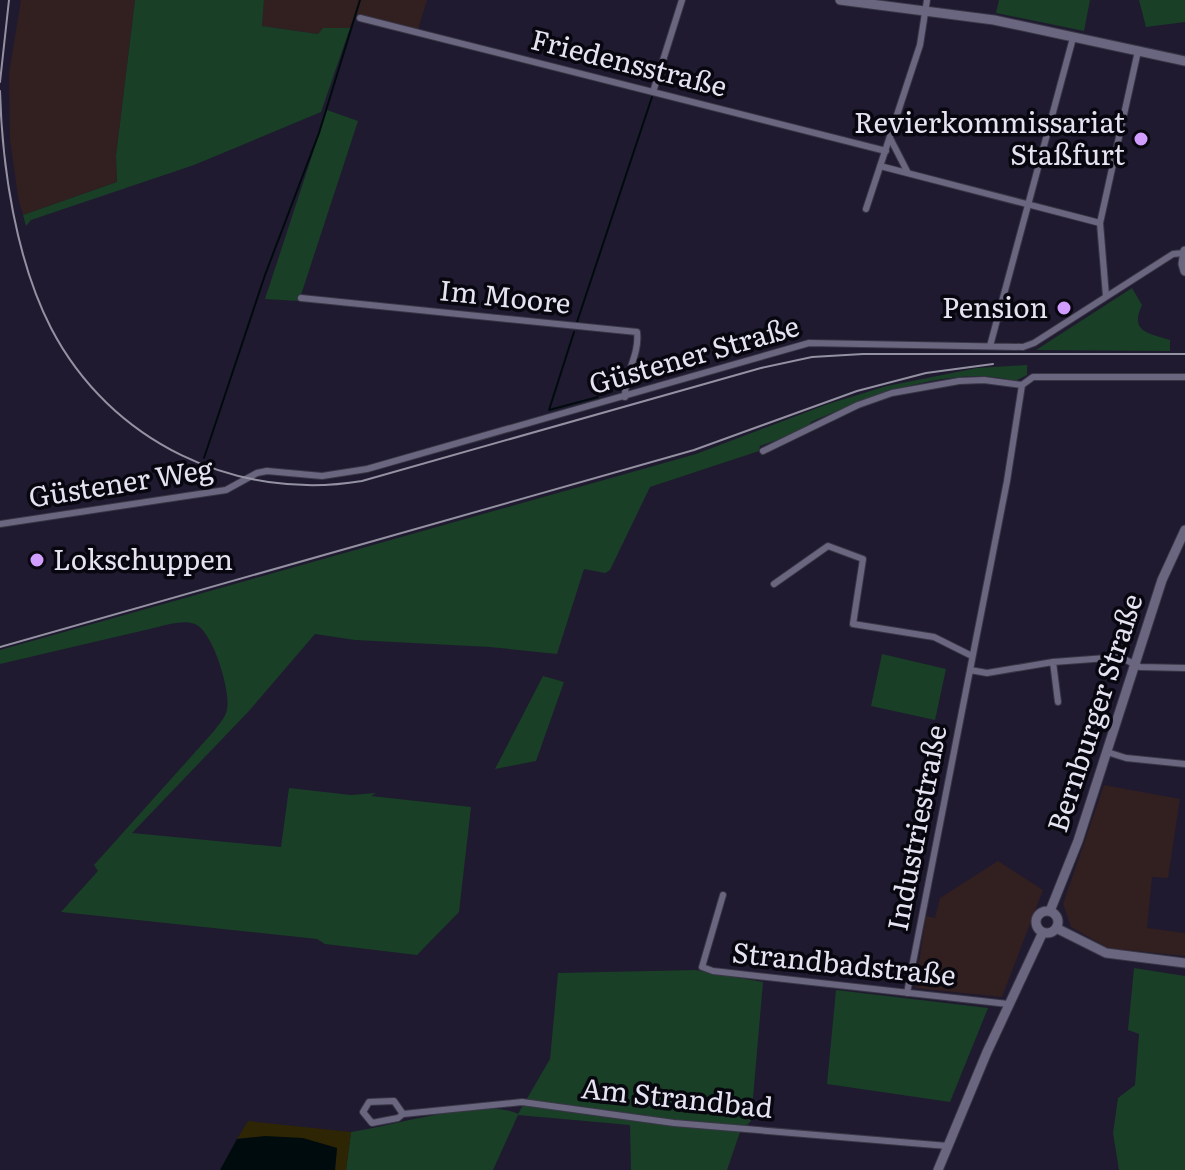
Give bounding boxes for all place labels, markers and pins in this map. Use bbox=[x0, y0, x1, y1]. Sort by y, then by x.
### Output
place label: Revierkommissariat Staßfurt bbox=[854, 100, 1126, 174]
marker: Revierkommissariat Staßfurt bbox=[1132, 130, 1150, 148]
place label: Pension bbox=[942, 285, 1048, 327]
marker: Pension bbox=[1055, 299, 1073, 317]
place label: Lokschuppen bbox=[53, 537, 233, 579]
marker: Lokschuppen bbox=[28, 551, 46, 569]

